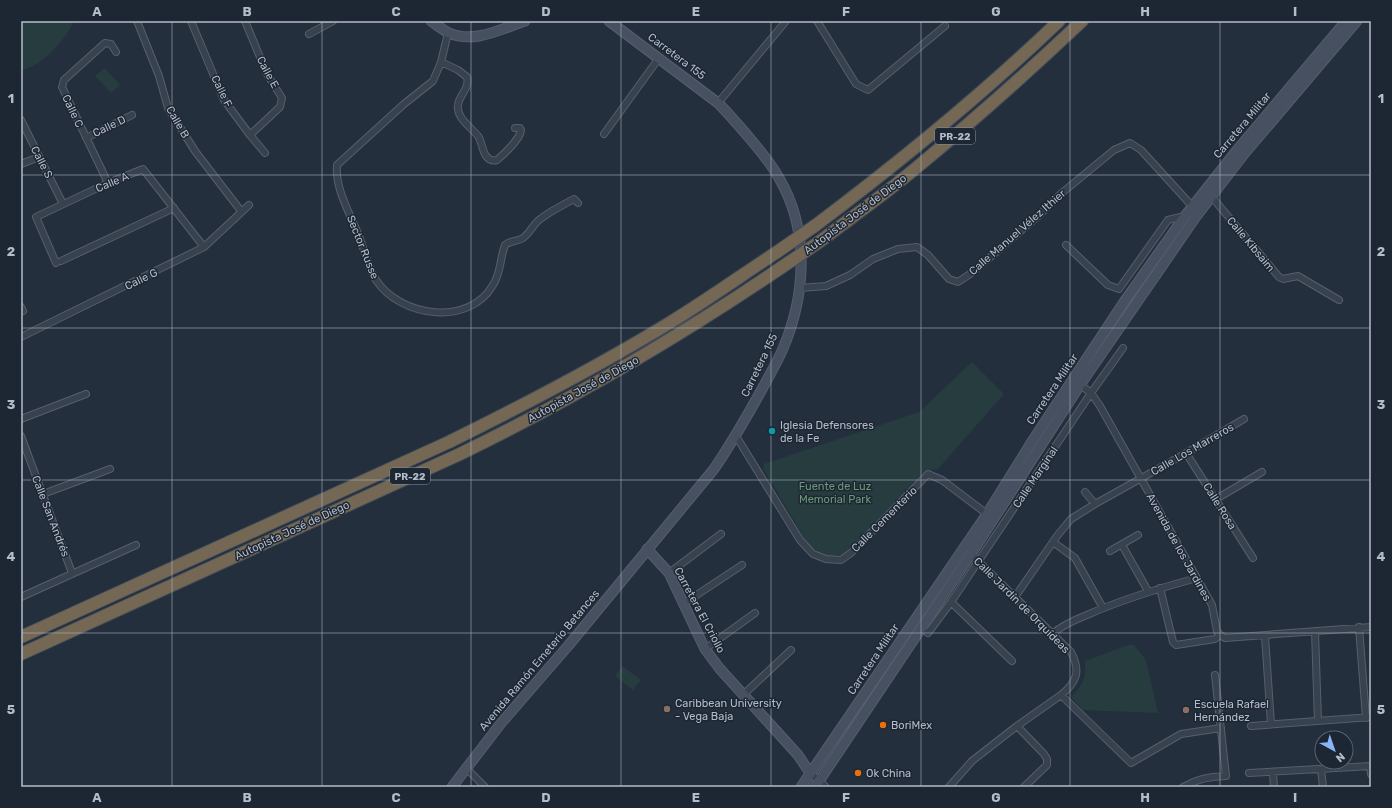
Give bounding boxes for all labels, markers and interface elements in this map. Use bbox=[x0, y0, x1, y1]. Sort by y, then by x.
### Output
text: A bbox=[92, 4, 102, 19]
text: B bbox=[242, 4, 252, 19]
text: C bbox=[391, 4, 401, 19]
text: D bbox=[541, 4, 551, 19]
text: E bbox=[692, 4, 700, 19]
text: F bbox=[842, 4, 850, 19]
text: G bbox=[991, 4, 1001, 19]
text: H bbox=[1140, 4, 1150, 19]
text: I bbox=[1293, 4, 1297, 19]
street label: Carretera 155 bbox=[645, 30, 708, 83]
street label: Calle E bbox=[254, 54, 281, 91]
street label: Calle F bbox=[208, 73, 235, 109]
street label: Carretera Militar bbox=[1211, 89, 1274, 161]
text: 1 bbox=[8, 91, 14, 106]
text: 1 bbox=[1378, 91, 1384, 106]
street label: Calle C bbox=[59, 93, 86, 130]
street label: Calle B bbox=[163, 104, 192, 141]
street label: Calle D bbox=[91, 113, 128, 140]
road number: PR-22 bbox=[935, 128, 975, 144]
street label: Calle S bbox=[28, 144, 55, 181]
street label: Calle A bbox=[94, 169, 131, 195]
street label: Autopista José de Diego bbox=[802, 172, 909, 257]
street label: Calle Manuel Vélez Ithier bbox=[966, 186, 1069, 278]
street label: Sector Russe bbox=[344, 213, 381, 281]
street label: Calle Kibsaim bbox=[1224, 214, 1277, 275]
text: 2 bbox=[7, 244, 15, 259]
text: 2 bbox=[1377, 244, 1385, 259]
street label: Calle G bbox=[123, 266, 160, 293]
street label: Carretera 155 bbox=[739, 331, 781, 399]
street label: Carretera Militar bbox=[1024, 351, 1081, 427]
street label: Autopista José de Diego bbox=[525, 353, 641, 425]
text: 3 bbox=[7, 397, 16, 412]
text: 3 bbox=[1377, 397, 1386, 412]
place label: Iglesia Defensores de la Fe bbox=[780, 419, 874, 445]
street label: Calle Los Marreros bbox=[1149, 420, 1236, 478]
marker: Iglesia Defensores de la Fe bbox=[767, 426, 777, 436]
street label: Calle Marginal bbox=[1010, 444, 1061, 510]
road number: PR-22 bbox=[390, 468, 430, 484]
street label: Calle San Andrés bbox=[29, 474, 72, 559]
park label: Fuente de Luz Memorial Park bbox=[799, 480, 872, 506]
street label: Calle Rosa bbox=[1200, 480, 1239, 532]
street label: Calle Cementerio bbox=[849, 484, 920, 555]
street label: Avenida de los Jardines bbox=[1144, 491, 1214, 604]
street label: Autopista José de Diego bbox=[233, 498, 352, 563]
text: 4 bbox=[7, 549, 16, 564]
text: 4 bbox=[1377, 549, 1386, 564]
street label: Calle Jardín de Orquídeas bbox=[971, 555, 1073, 656]
street label: Carretera El Criollo bbox=[671, 565, 728, 655]
street label: Avenida Ramón Emeterio Betances bbox=[477, 587, 602, 733]
street label: Carretera Militar bbox=[845, 621, 902, 697]
place label: Caribbean University - Vega Baja bbox=[675, 697, 782, 723]
place label: Escuela Rafael Hernández bbox=[1194, 698, 1269, 724]
text: 5 bbox=[7, 702, 15, 717]
text: 5 bbox=[1377, 702, 1385, 717]
marker: Caribbean University - Vega Baja bbox=[662, 704, 672, 714]
marker: Escuela Rafael Hernández bbox=[1181, 705, 1191, 715]
place label: BoriMex bbox=[891, 719, 932, 732]
marker: BoriMex bbox=[878, 720, 888, 730]
north arrow bbox=[1314, 730, 1354, 770]
text: N bbox=[1333, 750, 1347, 765]
place label: Ok China bbox=[866, 767, 911, 780]
marker: Ok China bbox=[853, 768, 863, 778]
text: A bbox=[92, 790, 102, 805]
text: B bbox=[242, 790, 252, 805]
text: C bbox=[391, 790, 401, 805]
text: D bbox=[541, 790, 551, 805]
text: E bbox=[692, 790, 700, 805]
text: F bbox=[842, 790, 850, 805]
text: G bbox=[991, 790, 1001, 805]
text: H bbox=[1140, 790, 1150, 805]
text: I bbox=[1293, 790, 1297, 805]

